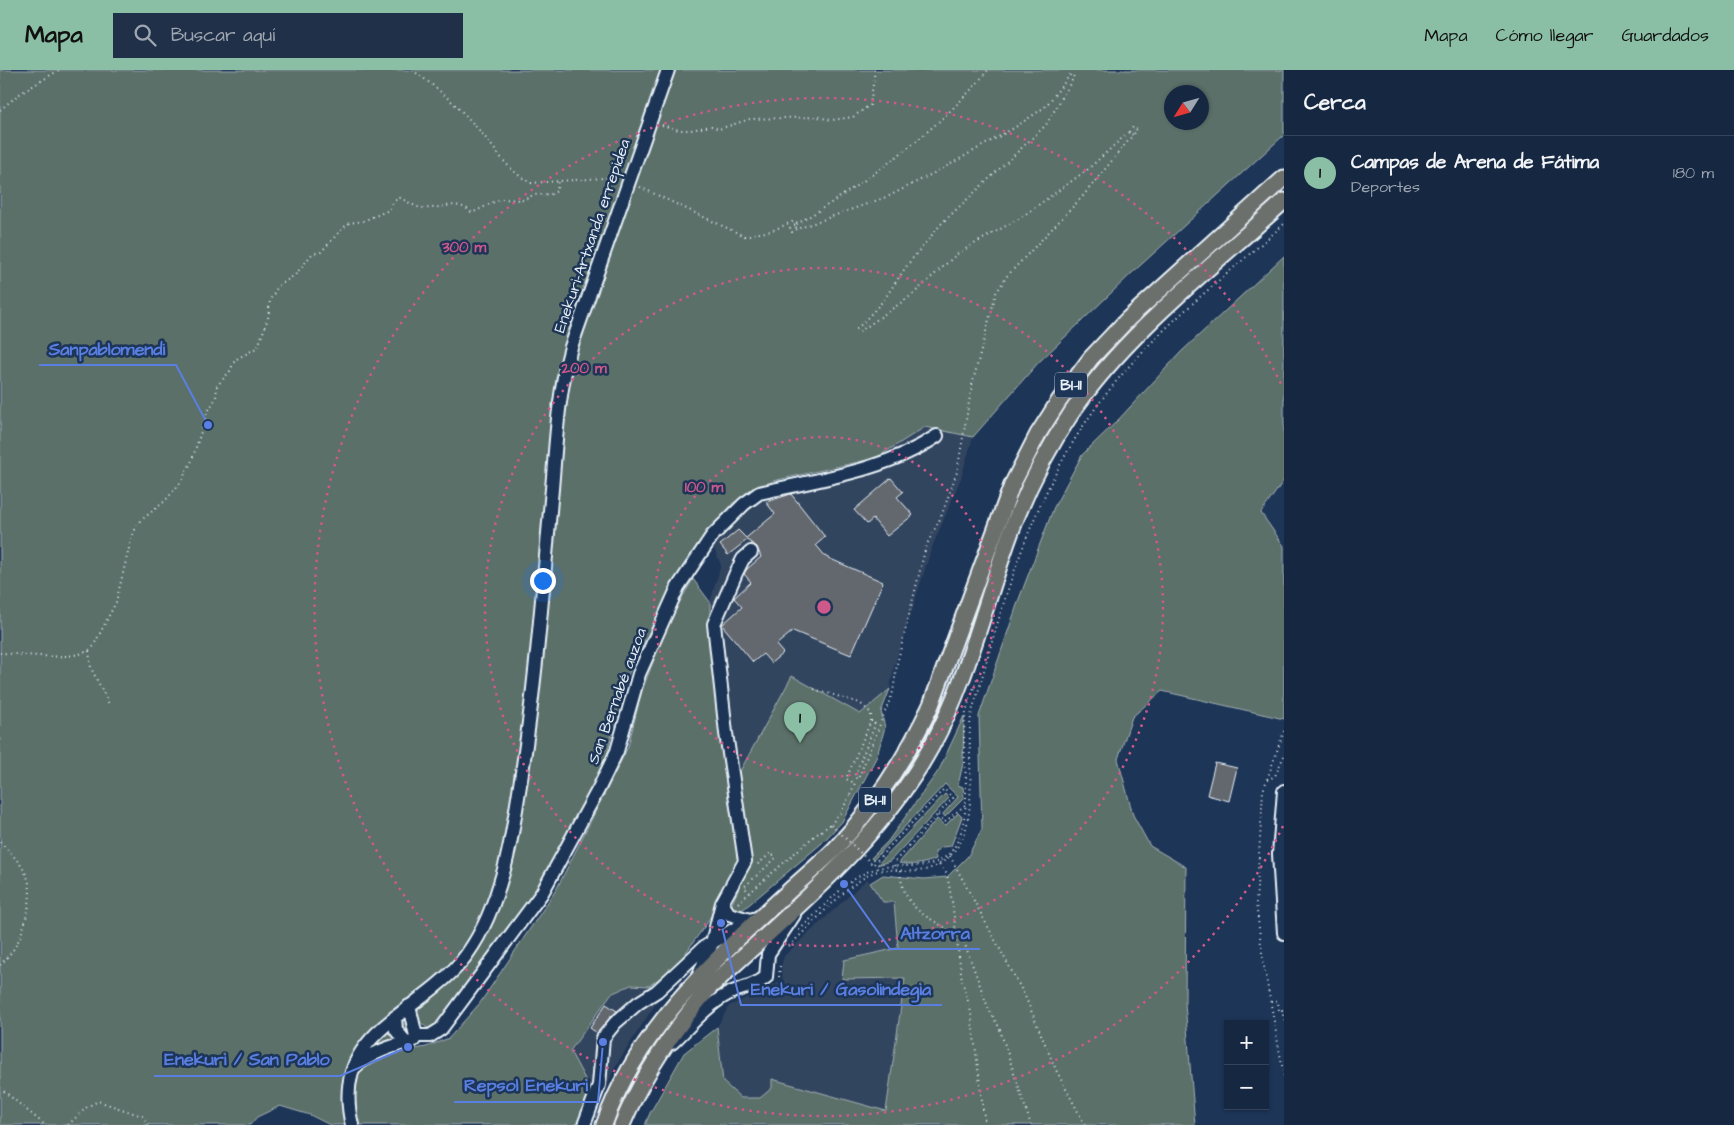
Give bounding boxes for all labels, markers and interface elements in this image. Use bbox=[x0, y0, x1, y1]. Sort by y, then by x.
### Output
search box bbox=[113, 13, 463, 58]
text: Mapa bbox=[25, 18, 83, 52]
icon: search bbox=[131, 21, 159, 49]
text: Buscar aquí bbox=[171, 22, 275, 49]
text: Mapa bbox=[1424, 23, 1468, 48]
text: Cómo llegar bbox=[1496, 23, 1594, 48]
text: Guardados bbox=[1622, 23, 1709, 48]
north arrow bbox=[1164, 85, 1209, 130]
text: Cerca bbox=[1304, 88, 1366, 117]
street label: Enekuri-Artxanda errepidea bbox=[548, 136, 636, 336]
text: Campas de Arena de Fátima bbox=[1351, 149, 1599, 176]
text: 1 bbox=[1319, 162, 1321, 184]
text: 180 m bbox=[1673, 162, 1714, 184]
text: Deportes bbox=[1351, 176, 1420, 198]
text: 300 m bbox=[441, 237, 486, 258]
callout: Sanpablomendi bbox=[39, 332, 176, 365]
text: Sanpablomendi bbox=[48, 337, 166, 362]
text: 200 m bbox=[560, 358, 607, 379]
road number: BI-11 bbox=[1055, 372, 1087, 398]
text: 100 m bbox=[685, 477, 724, 498]
your location bbox=[530, 568, 556, 594]
centre of rings bbox=[815, 598, 833, 616]
street label: San Bernabé auzoa bbox=[582, 625, 652, 767]
pin: 1 bbox=[784, 702, 816, 743]
road number: BI-11 bbox=[859, 788, 891, 812]
callout: Altzorra bbox=[890, 916, 980, 949]
text: Altzorra bbox=[900, 921, 971, 946]
callout: Enekuri / Gasolindegia bbox=[741, 972, 942, 1005]
text: Enekuri / Gasolindegia bbox=[751, 977, 932, 1003]
map controls bbox=[1224, 1020, 1269, 1110]
button: + bbox=[1224, 1020, 1269, 1065]
callout: Enekuri / San Pablo bbox=[154, 1043, 340, 1076]
text: Enekuri / San Pablo bbox=[164, 1047, 331, 1072]
button: − bbox=[1224, 1065, 1269, 1110]
callout: Repsol Enekuri bbox=[454, 1069, 598, 1102]
text: Repsol Enekuri bbox=[464, 1073, 588, 1098]

